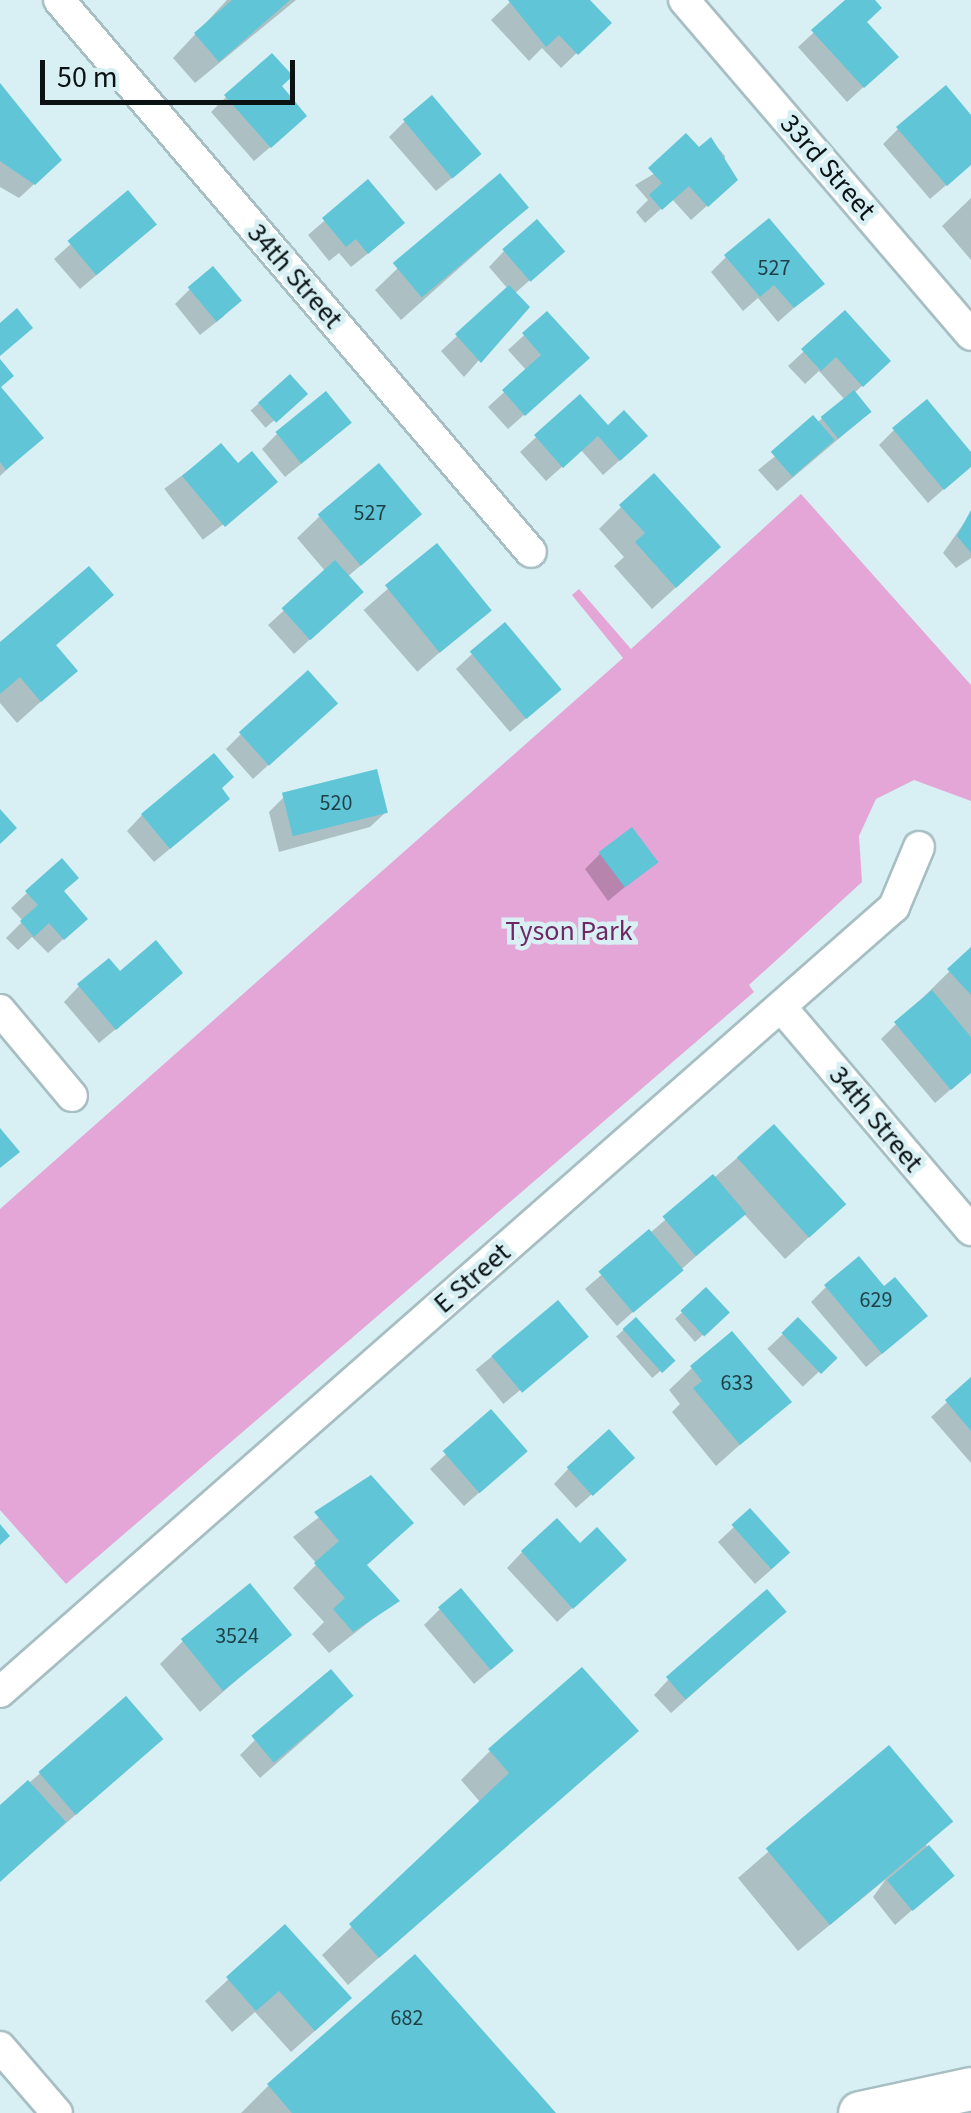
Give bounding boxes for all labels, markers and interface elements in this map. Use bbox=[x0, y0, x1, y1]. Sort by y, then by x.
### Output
scale bar bbox=[45, 40, 300, 102]
text: 50 m bbox=[57, 56, 118, 99]
street label: 33rd Street bbox=[773, 107, 883, 227]
street label: 34th Street bbox=[240, 217, 350, 335]
house number: 527 bbox=[758, 256, 790, 282]
house number: 527 bbox=[354, 501, 386, 527]
house number: 520 bbox=[320, 791, 352, 817]
park label: Tyson Park bbox=[505, 914, 633, 948]
street label: 34th Street bbox=[822, 1059, 930, 1179]
street label: E Street bbox=[427, 1236, 517, 1320]
house number: 629 bbox=[860, 1288, 892, 1314]
house number: 633 bbox=[721, 1371, 753, 1397]
house number: 3524 bbox=[215, 1624, 259, 1650]
house number: 682 bbox=[391, 2006, 423, 2032]

